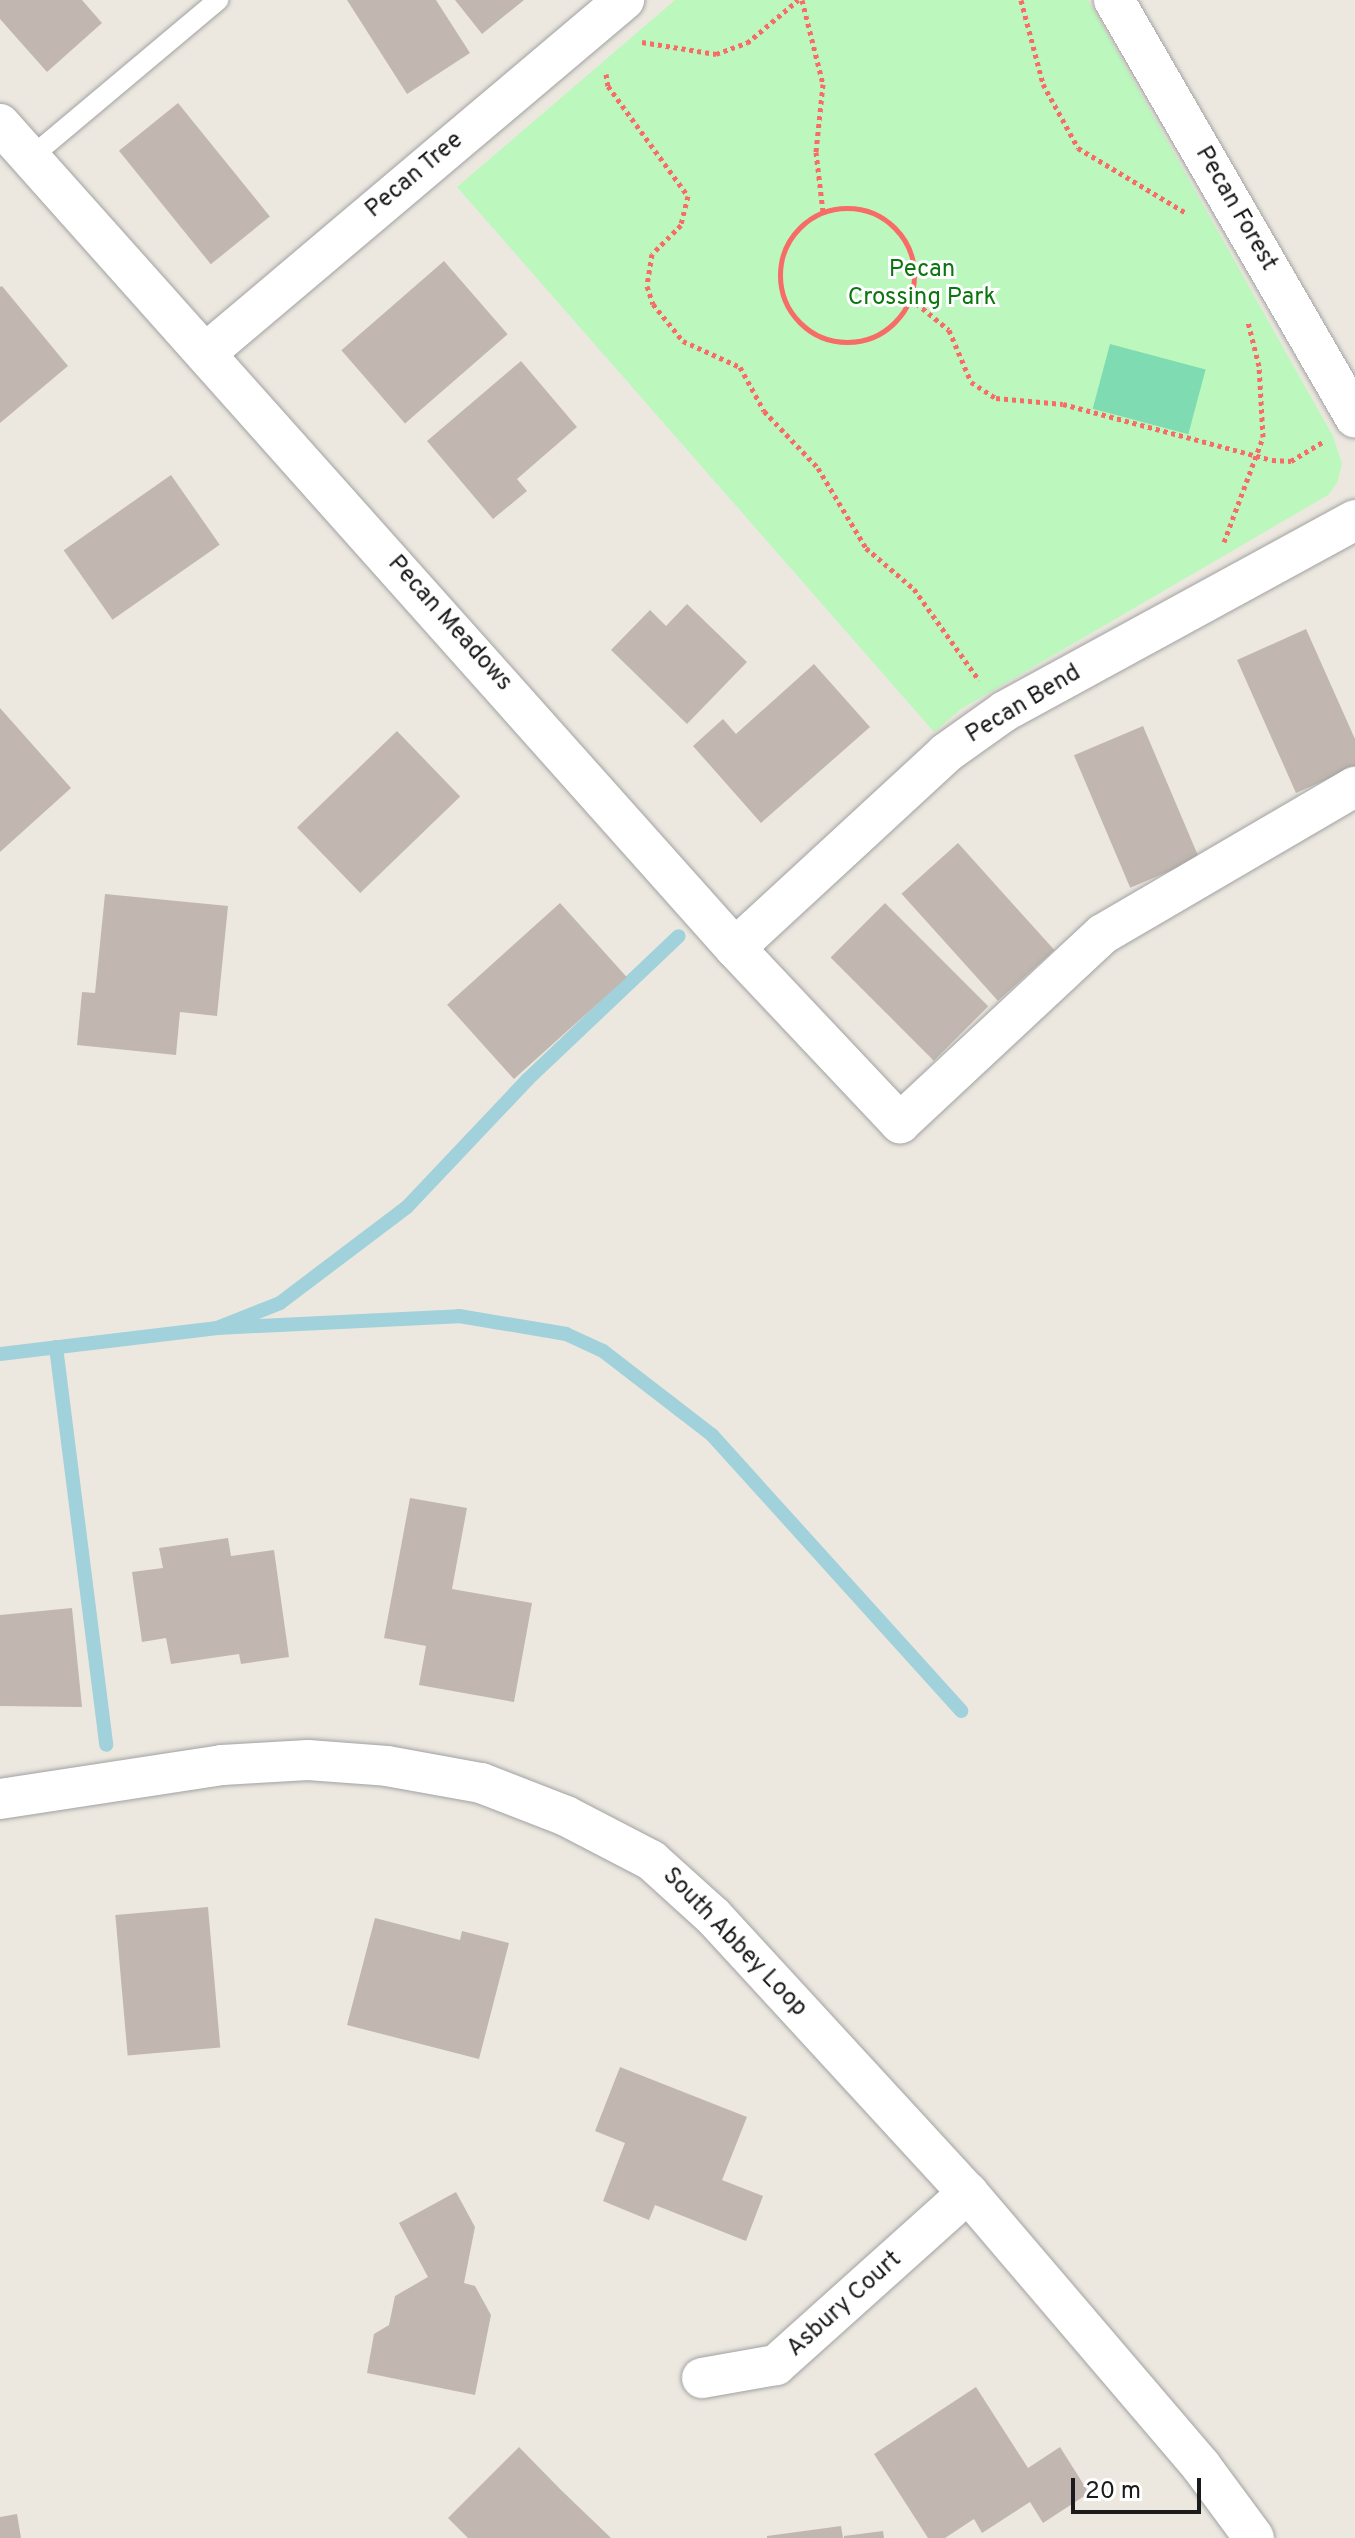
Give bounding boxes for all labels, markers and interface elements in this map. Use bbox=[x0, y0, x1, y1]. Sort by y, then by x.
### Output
street label: Pecan Tree bbox=[360, 127, 470, 225]
street label: Pecan Forest bbox=[1188, 142, 1282, 276]
park label: Pecan Crossing Park bbox=[848, 257, 996, 313]
street label: Pecan Meadows bbox=[381, 550, 517, 698]
street label: Pecan Bend bbox=[961, 659, 1087, 751]
street label: South Abbey Loop bbox=[655, 1862, 813, 2024]
street label: Asbury Court bbox=[782, 2246, 908, 2364]
scale bar bbox=[1075, 2462, 1205, 2512]
text: 20 m bbox=[1085, 2477, 1141, 2507]

